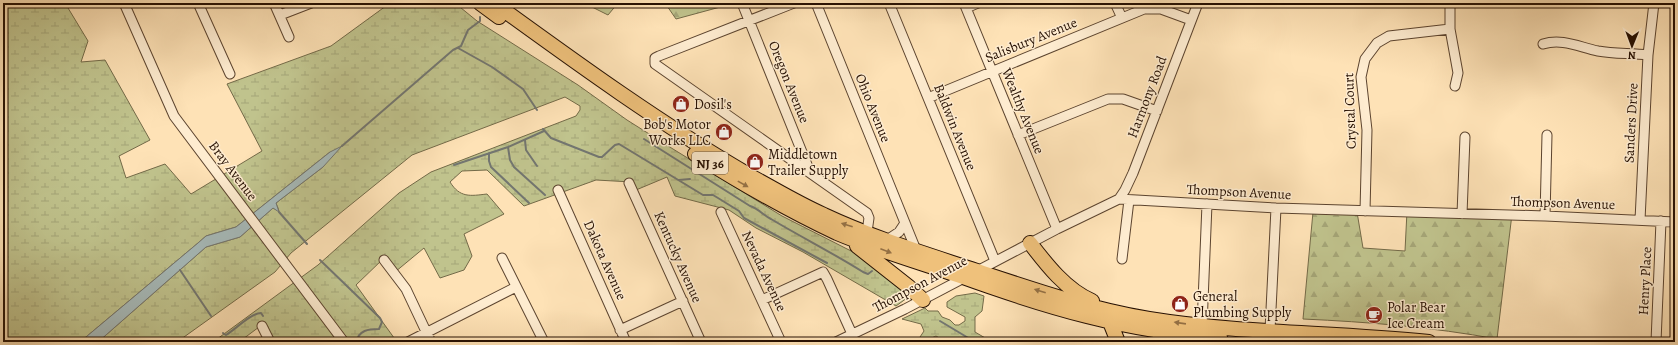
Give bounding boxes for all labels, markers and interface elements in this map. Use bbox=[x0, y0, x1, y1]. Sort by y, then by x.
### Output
street label: Salisbury Avenue bbox=[982, 13, 1080, 67]
north arrow bbox=[1612, 26, 1652, 66]
street label: Oregon Avenue bbox=[764, 38, 814, 126]
text: N bbox=[1628, 48, 1636, 63]
street label: Harmony Road bbox=[1123, 53, 1172, 141]
street label: Wealthy Avenue bbox=[997, 64, 1049, 157]
street label: Ohio Avenue bbox=[851, 71, 895, 145]
street label: Crystal Court bbox=[1339, 72, 1361, 149]
street label: Baldwin Avenue bbox=[929, 81, 981, 173]
street label: Sanders Drive bbox=[1619, 82, 1643, 164]
shop icon: Dosil's bbox=[671, 94, 691, 114]
place label: Dosil's bbox=[694, 95, 732, 114]
place label: Bob's Motor Works LLC bbox=[643, 115, 712, 150]
shop icon: Bob's Motor Works LLC bbox=[714, 122, 734, 142]
street label: Bray Avenue bbox=[204, 137, 262, 205]
place label: Middletown Trailer Supply bbox=[768, 145, 849, 180]
road number: NJ 36 bbox=[692, 152, 728, 174]
shop icon: Middletown Trailer Supply bbox=[745, 152, 765, 172]
one-way arrow bbox=[737, 180, 749, 187]
street label: Thompson Avenue bbox=[1186, 180, 1292, 204]
street label: Thompson Avenue bbox=[1510, 192, 1616, 214]
street label: Kentucky Avenue bbox=[649, 208, 707, 306]
street label: Dakota Avenue bbox=[579, 217, 631, 303]
one-way arrow bbox=[841, 222, 853, 228]
street label: Nevada Avenue bbox=[737, 228, 791, 314]
street label: Henry Place bbox=[1634, 246, 1656, 316]
one-way arrow bbox=[880, 249, 892, 255]
street label: Thompson Avenue bbox=[869, 251, 971, 317]
place label: General Plumbing Supply bbox=[1193, 287, 1292, 322]
one-way arrow bbox=[1034, 288, 1046, 294]
shop icon: General Plumbing Supply bbox=[1170, 294, 1190, 314]
place label: Polar Bear Ice Cream bbox=[1387, 298, 1446, 333]
cafe icon: Polar Bear Ice Cream bbox=[1364, 305, 1384, 325]
one-way arrow bbox=[1174, 320, 1186, 326]

